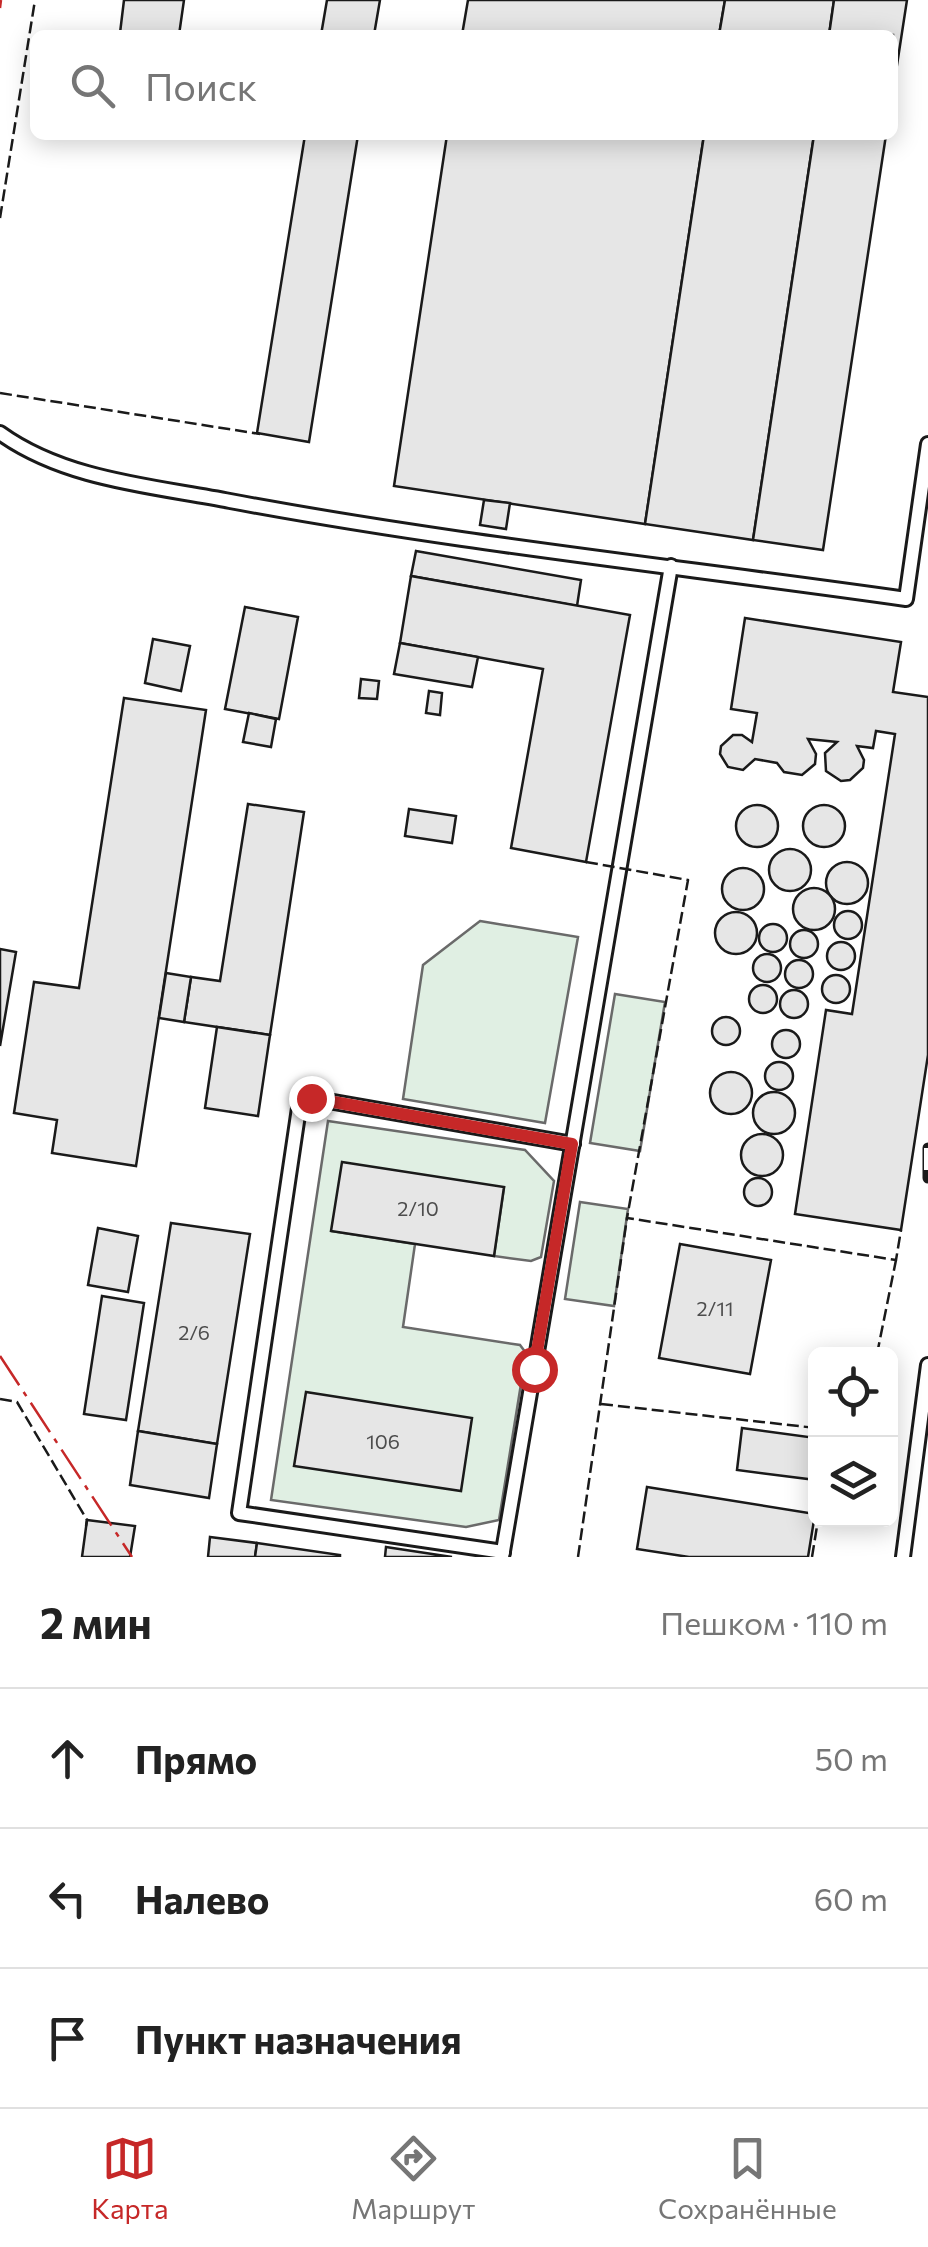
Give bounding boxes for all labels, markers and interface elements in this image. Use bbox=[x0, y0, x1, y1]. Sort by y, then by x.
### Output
search box bbox=[30, 30, 898, 140]
icon: search bbox=[65, 58, 120, 113]
text: Поиск bbox=[145, 62, 257, 109]
route end bbox=[289, 1076, 335, 1122]
house number: 2/10 bbox=[397, 1196, 439, 1220]
house number: 2/11 bbox=[696, 1296, 734, 1320]
house number: 2/6 bbox=[178, 1320, 210, 1344]
route start bbox=[512, 1347, 558, 1393]
map controls bbox=[808, 1347, 898, 1527]
button: locate bbox=[808, 1347, 898, 1437]
house number: 106 bbox=[366, 1429, 400, 1453]
button: layers bbox=[808, 1437, 898, 1527]
text: 2 мин bbox=[40, 1596, 152, 1648]
text: Пешком · 110 m bbox=[660, 1602, 888, 1642]
icon: ahead bbox=[40, 1731, 95, 1786]
text: Прямо bbox=[135, 1735, 257, 1782]
text: 50 m bbox=[815, 1738, 888, 1778]
icon: left bbox=[40, 1871, 95, 1926]
text: Налево bbox=[135, 1875, 269, 1922]
text: 60 m bbox=[814, 1878, 888, 1918]
icon: arrive bbox=[40, 2011, 95, 2066]
text: Пункт назначения bbox=[135, 2015, 462, 2062]
tab: Карта bbox=[91, 2131, 168, 2225]
tab: Маршрут bbox=[351, 2131, 475, 2225]
tab: Сохранённые bbox=[658, 2131, 837, 2225]

